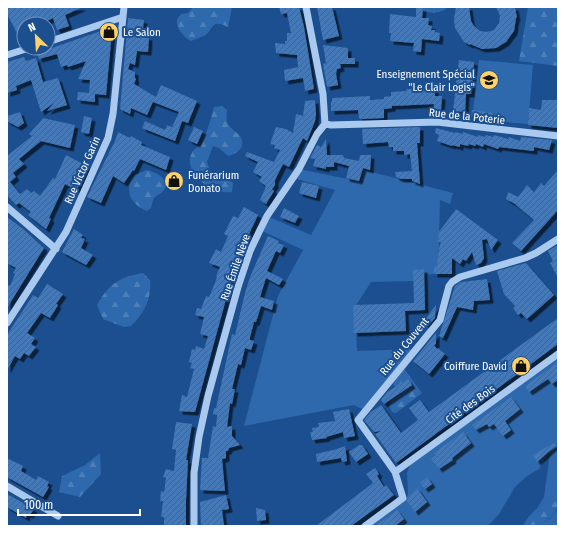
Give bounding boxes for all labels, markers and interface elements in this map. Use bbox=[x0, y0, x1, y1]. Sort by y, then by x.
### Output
north arrow bbox=[16, 16, 56, 56]
text: N bbox=[26, 20, 38, 35]
shop icon: Le Salon bbox=[98, 21, 120, 43]
place label: Le Salon bbox=[123, 26, 161, 39]
place label: Enseignement Spécial "Le Clair Logis" bbox=[377, 68, 475, 94]
school or university icon: Enseignement Spécial "Le Clair Logis" bbox=[478, 69, 500, 91]
street label: Rue de la Poterie bbox=[428, 106, 506, 127]
street label: Rue Victor Garin bbox=[62, 134, 103, 206]
place label: Funérarium Donato bbox=[188, 169, 239, 195]
shop icon: Funérarium Donato bbox=[163, 170, 185, 192]
street label: Rue Émile Nève bbox=[217, 232, 253, 302]
street label: Rue du Couvent bbox=[377, 314, 432, 378]
shop icon: Coiffure David bbox=[510, 355, 532, 377]
place label: Coiffure David bbox=[444, 360, 507, 373]
street label: Cité des Bois bbox=[443, 382, 498, 427]
scale bar bbox=[18, 491, 140, 517]
text: 100 m bbox=[24, 498, 53, 512]

